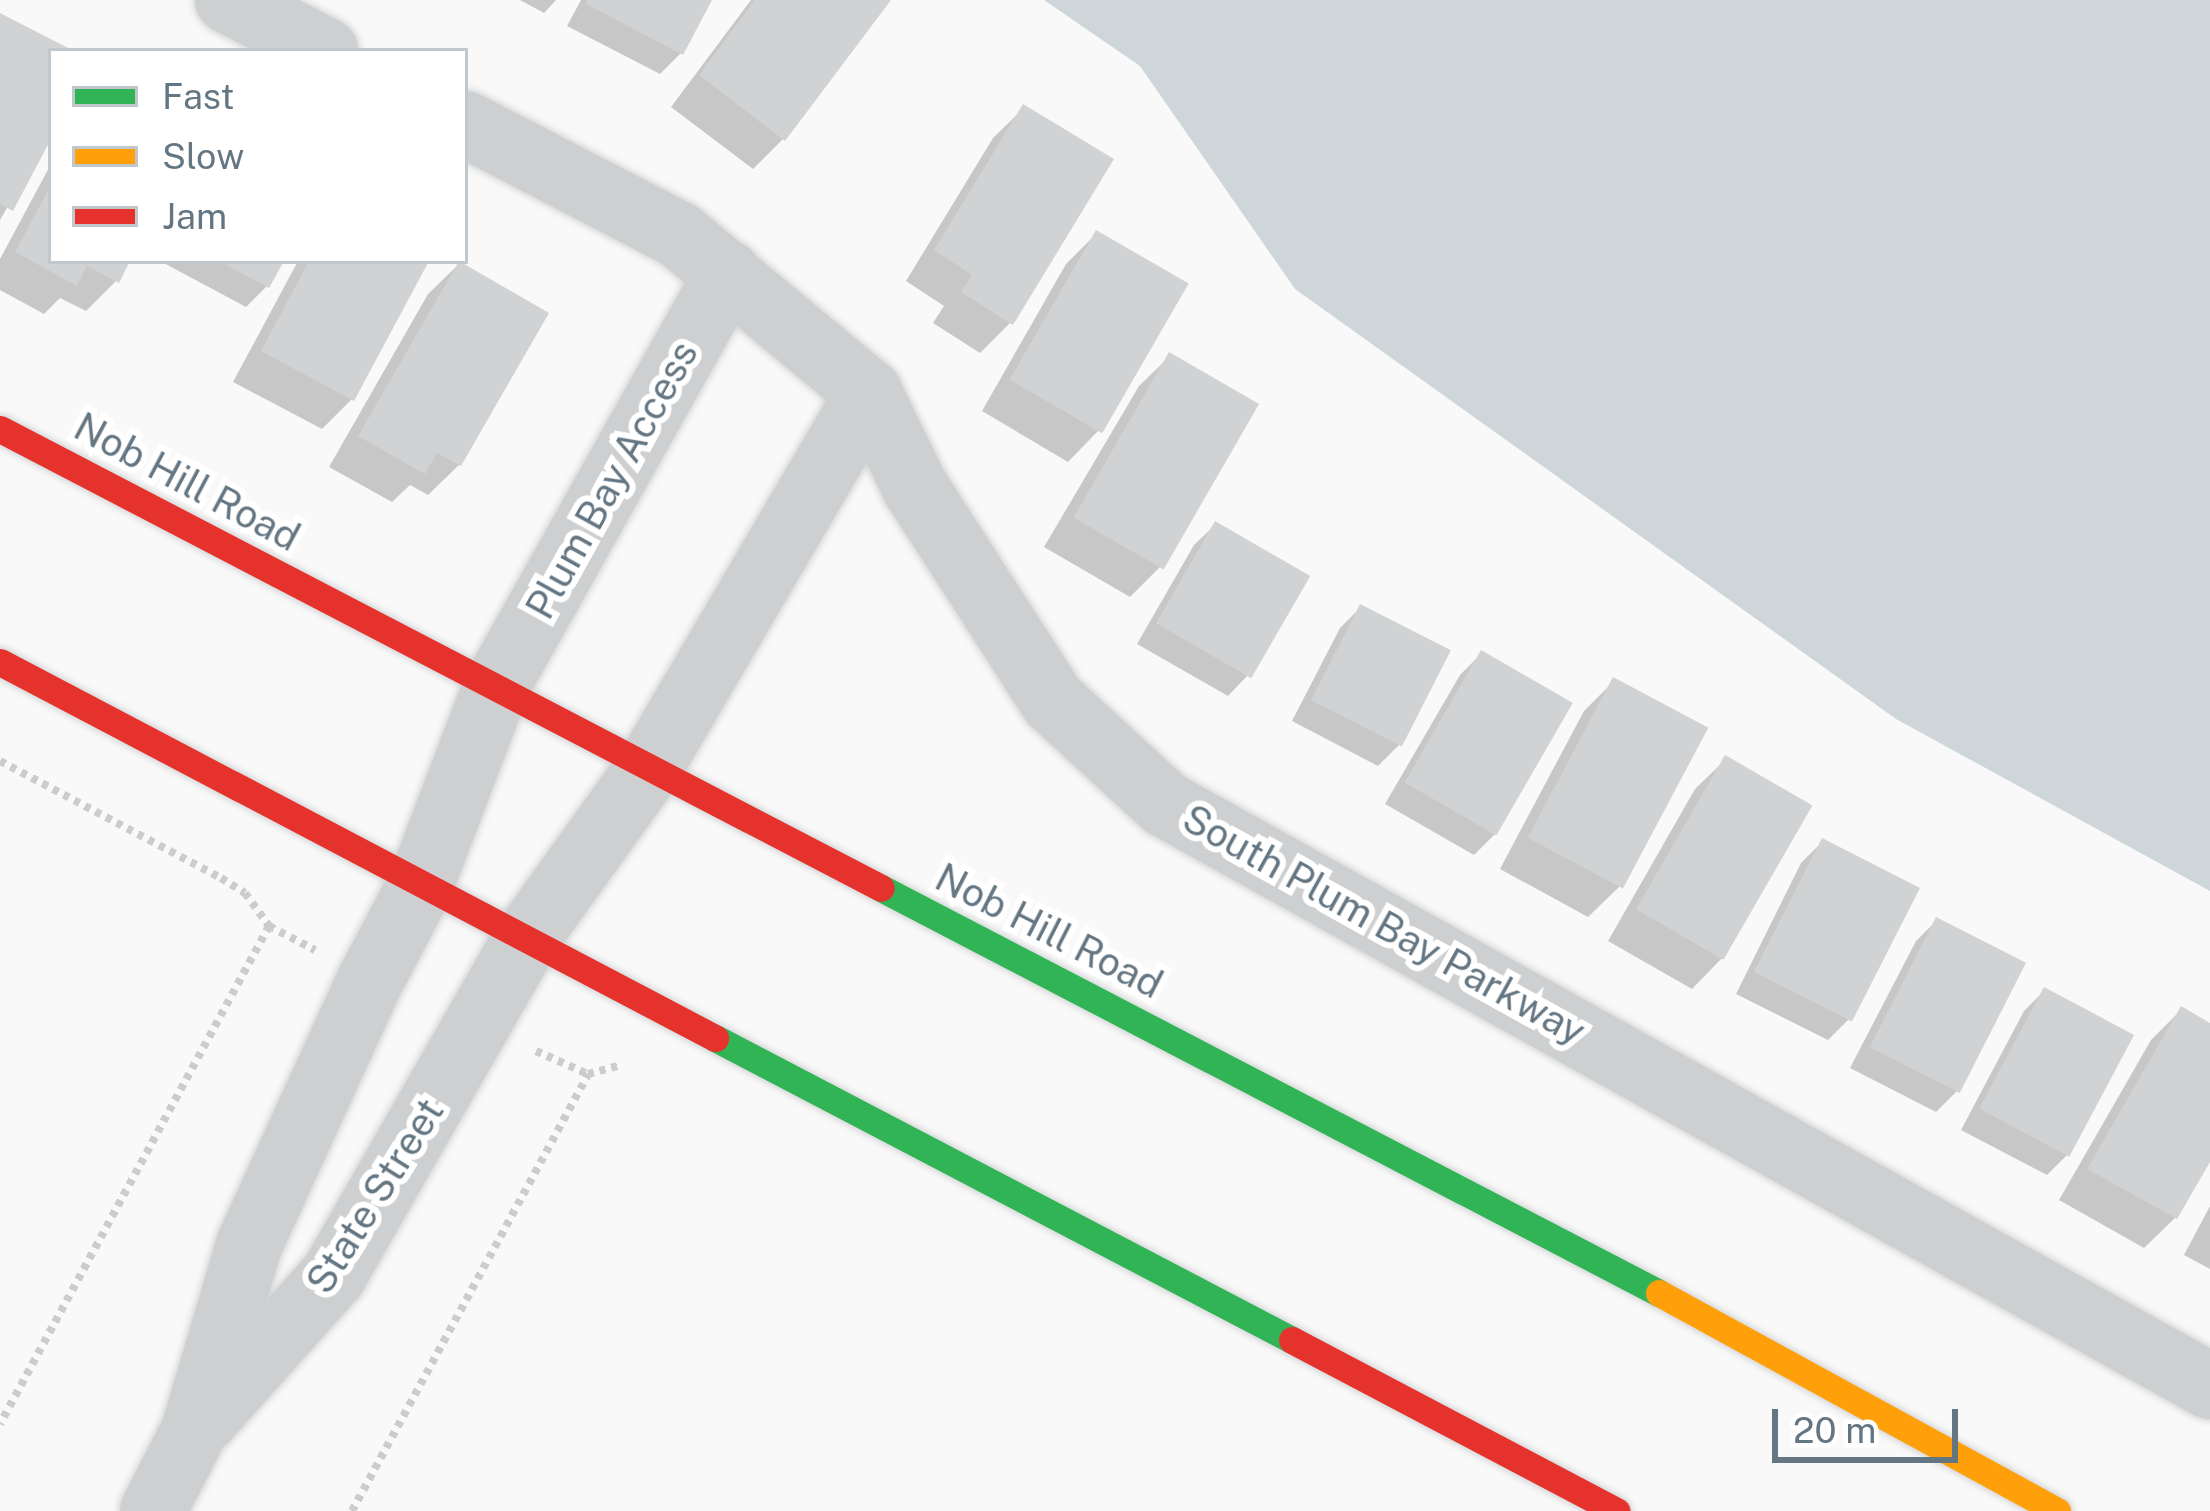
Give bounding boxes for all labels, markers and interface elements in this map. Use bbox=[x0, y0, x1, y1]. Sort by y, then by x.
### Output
legend bbox=[48, 48, 468, 264]
text: Fast bbox=[162, 75, 235, 117]
text: Slow bbox=[162, 135, 244, 177]
text: Jam bbox=[162, 195, 227, 237]
street label: Plum Bay Access bbox=[516, 333, 708, 627]
street label: Nob Hill Road bbox=[66, 403, 308, 561]
street label: South Plum Bay Parkway bbox=[1175, 795, 1593, 1055]
street label: Nob Hill Road bbox=[928, 854, 1170, 1008]
street label: State Street bbox=[297, 1090, 453, 1302]
scale bar bbox=[1778, 1385, 1964, 1459]
text: 20 m bbox=[1793, 1409, 1876, 1451]

